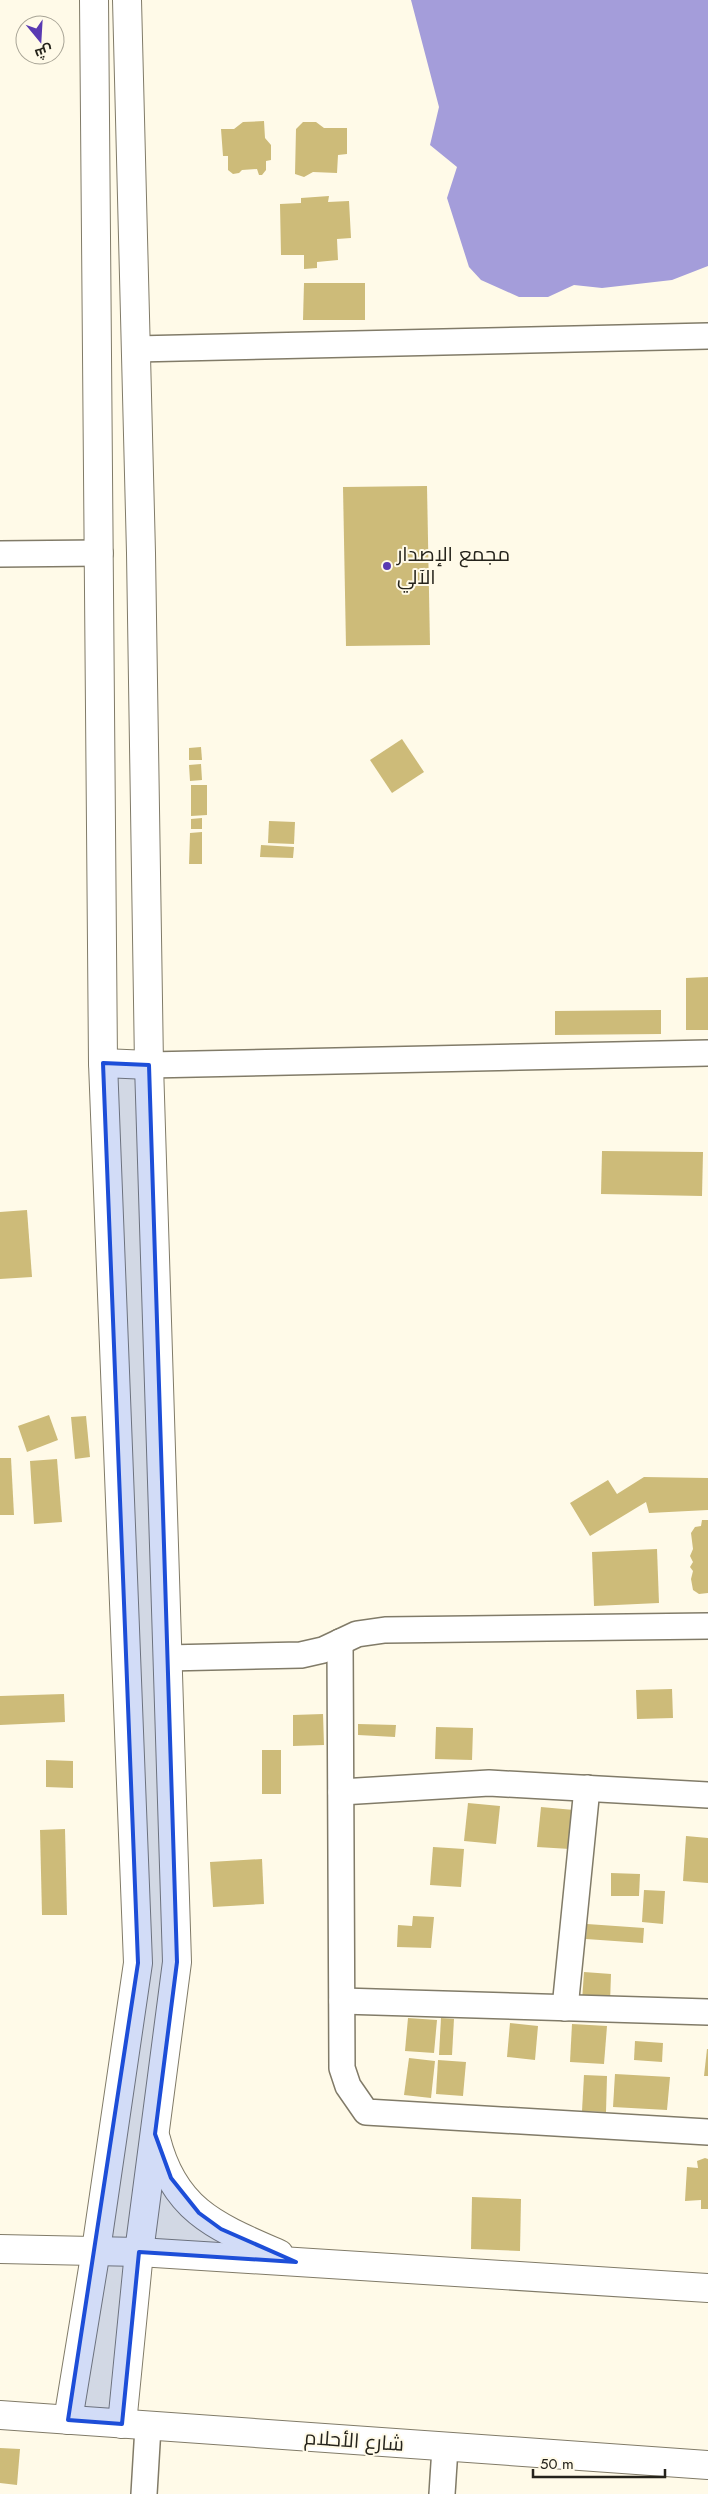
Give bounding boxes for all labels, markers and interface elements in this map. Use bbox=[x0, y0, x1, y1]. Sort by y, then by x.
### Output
north arrow bbox=[15, 15, 65, 65]
text: ش bbox=[32, 40, 56, 65]
place label: مجمع الإصدار الآلي bbox=[396, 540, 510, 593]
marker: مجمع الإصدار الآلي bbox=[381, 560, 393, 572]
street label: شارع الأحلام bbox=[303, 2423, 405, 2459]
scale bar bbox=[533, 2446, 666, 2478]
text: 50 m bbox=[540, 2453, 574, 2475]

